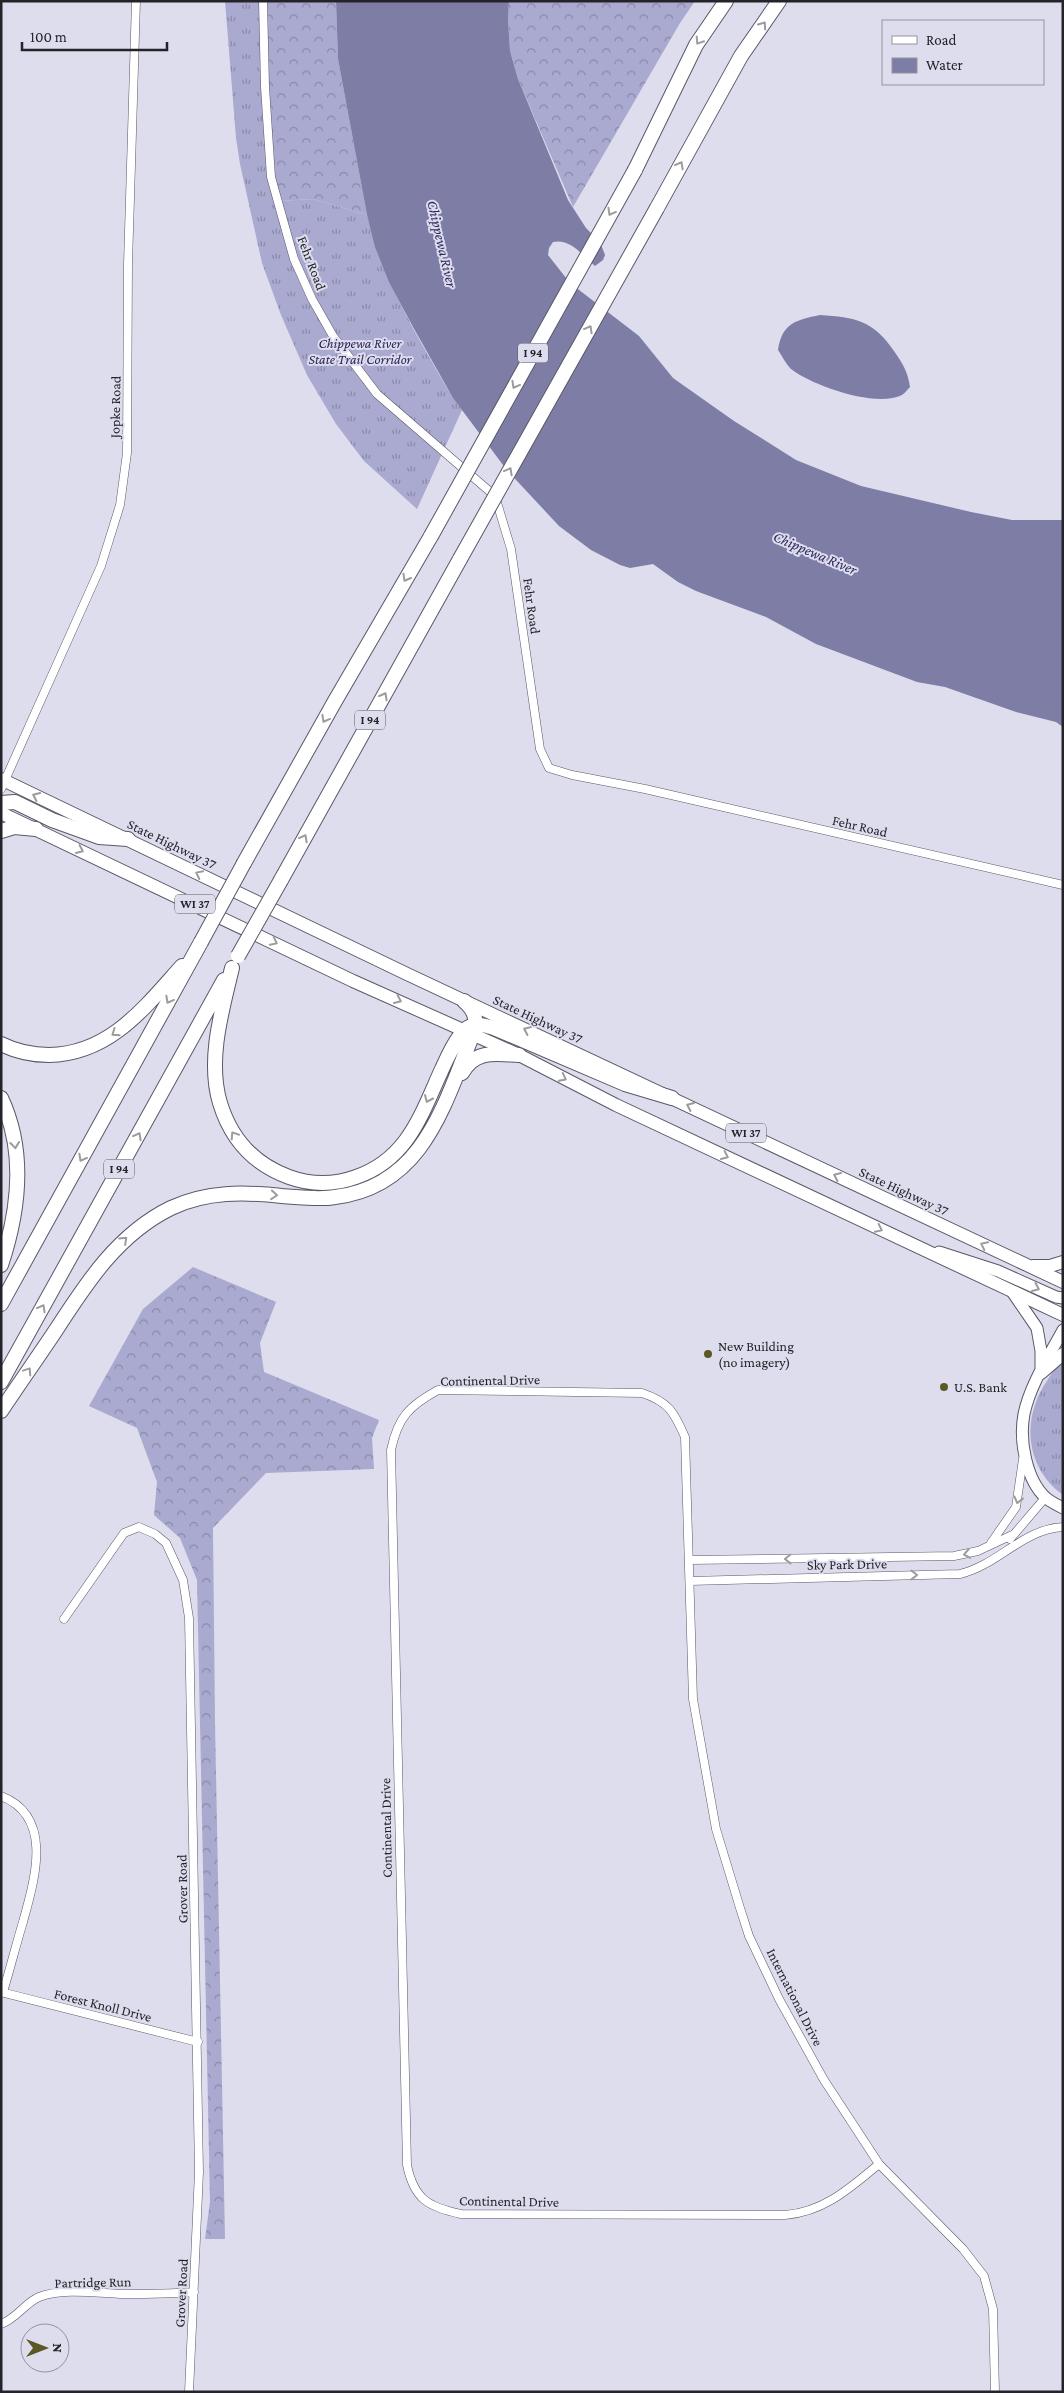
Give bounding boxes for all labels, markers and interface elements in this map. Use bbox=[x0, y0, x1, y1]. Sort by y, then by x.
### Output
scale bar bbox=[22, 20, 168, 52]
legend bbox=[882, 20, 1044, 85]
one-way arrow bbox=[757, 21, 766, 31]
text: 100 m bbox=[30, 29, 67, 45]
text: Road bbox=[926, 32, 957, 48]
one-way arrow bbox=[695, 36, 705, 45]
text: Water bbox=[926, 57, 963, 73]
one-way arrow bbox=[674, 162, 684, 171]
water label: Chippewa River bbox=[423, 199, 460, 290]
one-way arrow bbox=[608, 207, 618, 216]
street label: Fehr Road bbox=[294, 234, 330, 293]
one-way arrow bbox=[582, 326, 592, 335]
park label: Chippewa River State Trail Corridor bbox=[308, 335, 413, 367]
road number: I 94 bbox=[518, 343, 548, 362]
street label: Jopke Road bbox=[106, 375, 124, 440]
one-way arrow bbox=[511, 380, 521, 389]
one-way arrow bbox=[503, 467, 513, 476]
water label: Chippewa River bbox=[771, 528, 860, 579]
one-way arrow bbox=[403, 573, 413, 582]
street label: Fehr Road bbox=[520, 577, 544, 636]
one-way arrow bbox=[377, 692, 387, 701]
road number: I 94 bbox=[355, 710, 385, 730]
one-way arrow bbox=[321, 714, 331, 723]
one-way arrow bbox=[32, 792, 41, 802]
street label: Fehr Road bbox=[831, 812, 890, 840]
street label: State Highway 37 bbox=[125, 816, 219, 873]
one-way arrow bbox=[298, 834, 308, 843]
one-way arrow bbox=[75, 844, 84, 854]
one-way arrow bbox=[195, 870, 204, 880]
road number: WI 37 bbox=[175, 894, 215, 914]
one-way arrow bbox=[269, 936, 278, 946]
street label: State Highway 37 bbox=[491, 991, 586, 1047]
one-way arrow bbox=[393, 994, 402, 1005]
one-way arrow bbox=[165, 995, 175, 1004]
one-way arrow bbox=[523, 1026, 532, 1037]
one-way arrow bbox=[111, 1027, 121, 1036]
one-way arrow bbox=[557, 1071, 566, 1081]
one-way arrow bbox=[424, 1094, 435, 1103]
one-way arrow bbox=[686, 1102, 695, 1112]
road number: WI 37 bbox=[726, 1124, 766, 1142]
one-way arrow bbox=[231, 1131, 240, 1141]
one-way arrow bbox=[131, 1132, 141, 1141]
one-way arrow bbox=[9, 1141, 20, 1149]
one-way arrow bbox=[719, 1150, 728, 1160]
one-way arrow bbox=[79, 1153, 89, 1162]
road number: I 94 bbox=[104, 1160, 134, 1178]
street label: State Highway 37 bbox=[857, 1163, 952, 1219]
one-way arrow bbox=[833, 1172, 842, 1182]
one-way arrow bbox=[270, 1189, 278, 1200]
one-way arrow bbox=[874, 1223, 883, 1233]
one-way arrow bbox=[119, 1237, 128, 1246]
one-way arrow bbox=[980, 1241, 989, 1251]
one-way arrow bbox=[1031, 1282, 1040, 1293]
one-way arrow bbox=[36, 1305, 46, 1314]
place label: New Building (no imagery) bbox=[718, 1338, 794, 1371]
marker: New Building (no imagery) bbox=[702, 1348, 714, 1360]
one-way arrow bbox=[22, 1367, 31, 1377]
street label: Continental Drive bbox=[440, 1371, 540, 1389]
place label: U.S. Bank bbox=[954, 1379, 1007, 1395]
marker: U.S. Bank bbox=[938, 1381, 950, 1393]
one-way arrow bbox=[1013, 1495, 1023, 1504]
one-way arrow bbox=[963, 1548, 972, 1558]
one-way arrow bbox=[783, 1554, 791, 1564]
street label: Sky Park Drive bbox=[807, 1555, 887, 1573]
one-way arrow bbox=[910, 1570, 918, 1580]
street label: Continental Drive bbox=[377, 1778, 395, 1878]
street label: Grover Road bbox=[173, 1854, 191, 1924]
street label: International Drive bbox=[763, 1946, 827, 2048]
street label: Forest Knoll Drive bbox=[53, 1985, 153, 2025]
street label: Continental Drive bbox=[459, 2192, 559, 2210]
street label: Grover Road bbox=[171, 2258, 191, 2328]
street label: Partridge Run bbox=[54, 2273, 132, 2291]
north arrow bbox=[20, 2323, 70, 2373]
text: N bbox=[50, 2343, 66, 2353]

